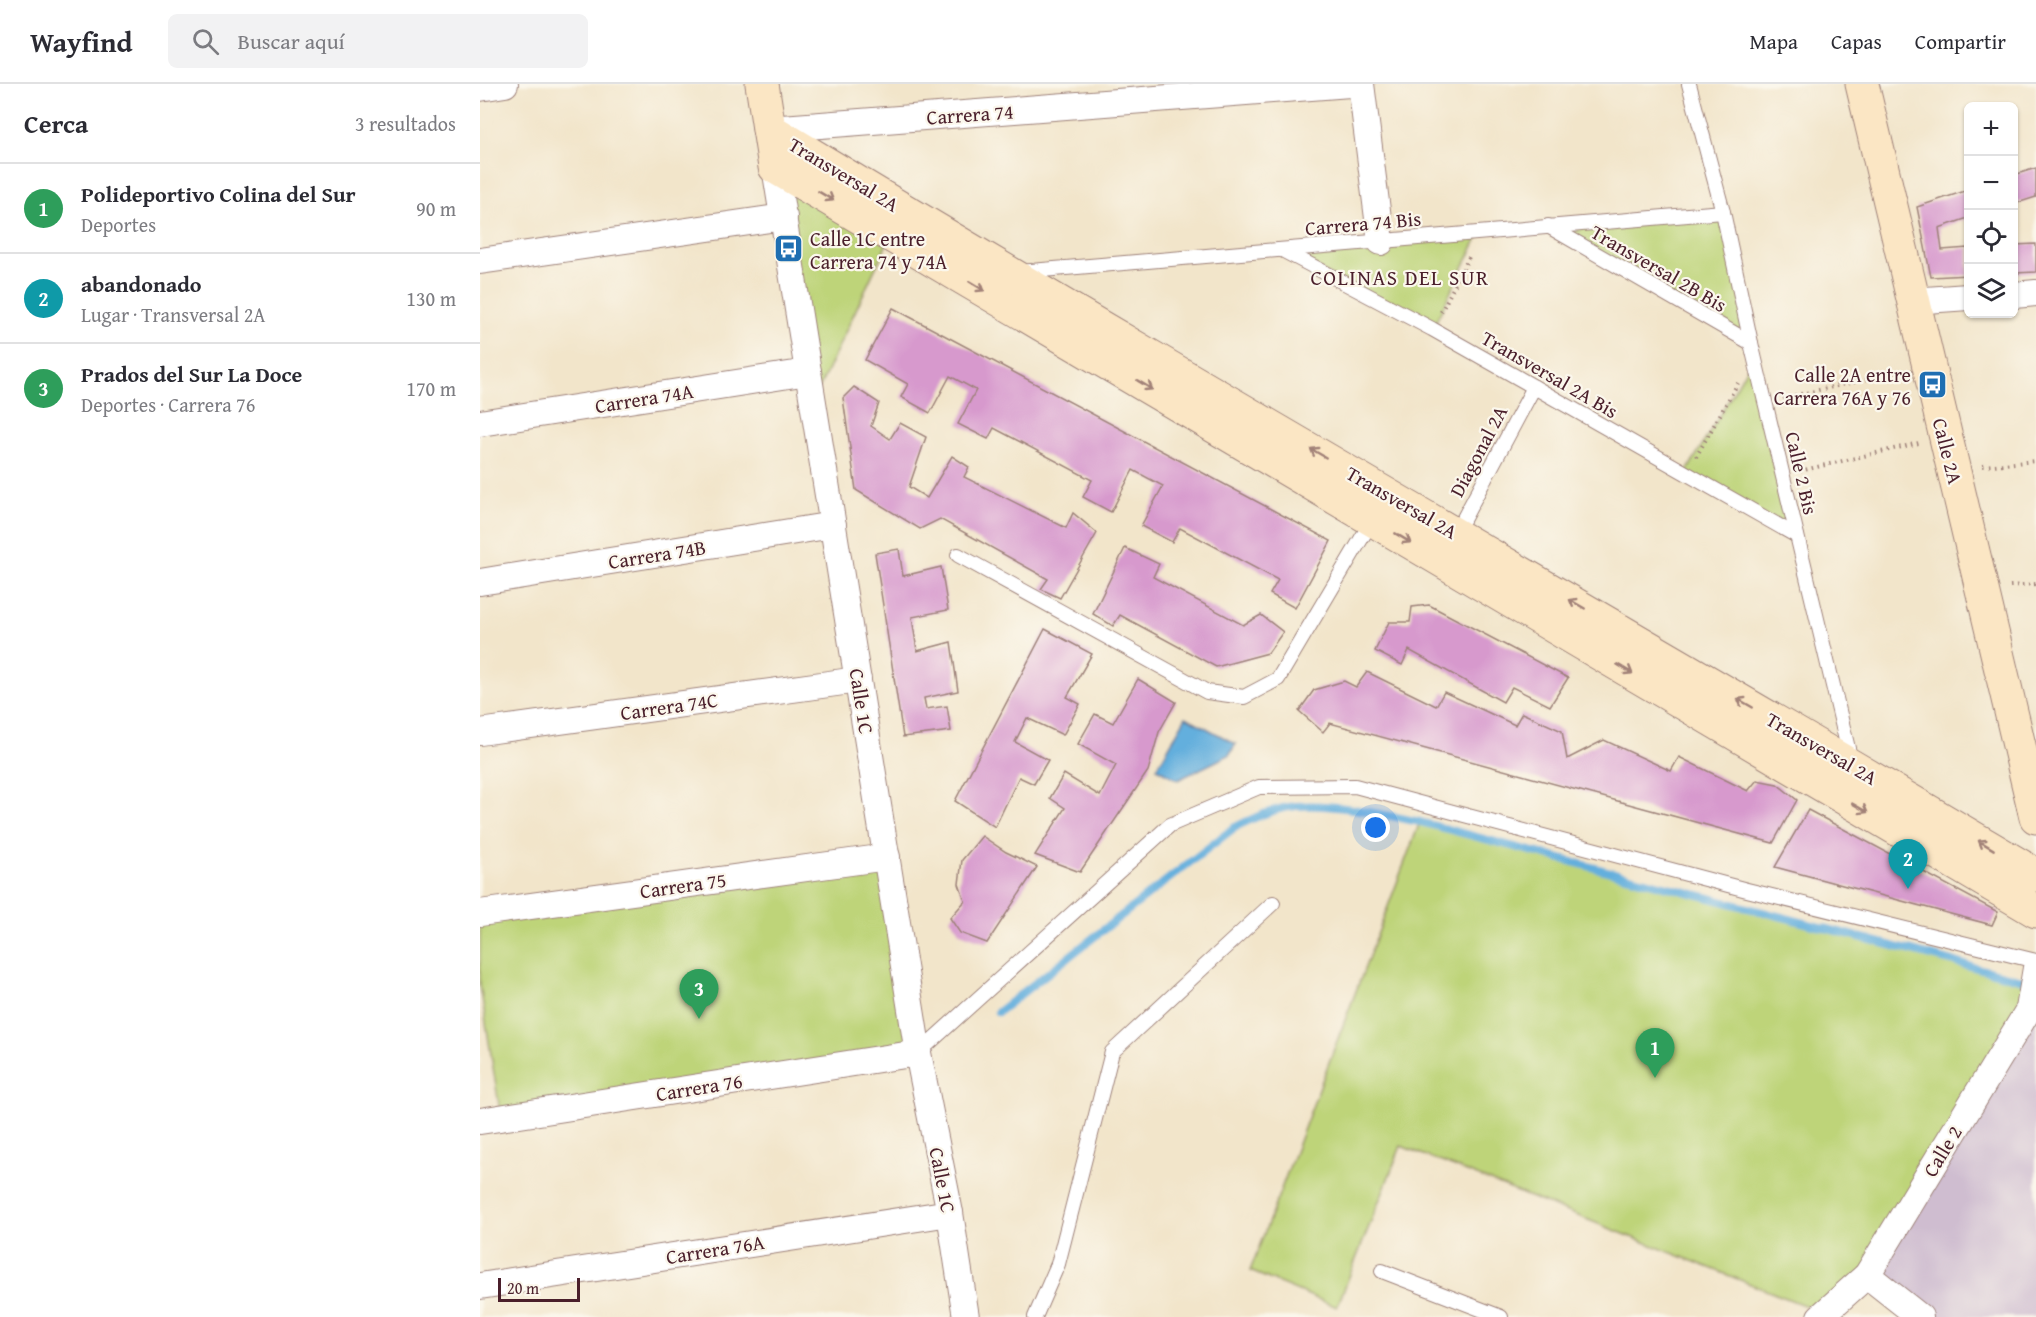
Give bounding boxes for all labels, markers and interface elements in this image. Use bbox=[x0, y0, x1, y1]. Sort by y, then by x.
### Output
search box bbox=[168, 14, 588, 68]
text: Wayfind bbox=[30, 21, 132, 62]
icon: search bbox=[189, 25, 222, 58]
text: Buscar aquí bbox=[237, 25, 345, 57]
text: Mapa bbox=[1749, 26, 1798, 57]
text: Capas bbox=[1831, 26, 1882, 57]
text: Compartir bbox=[1915, 26, 2006, 57]
street label: Carrera 74 bbox=[926, 96, 1014, 132]
map controls bbox=[1964, 102, 2018, 318]
button: + bbox=[1964, 102, 2018, 156]
text: Cerca bbox=[24, 104, 88, 143]
text: 3 resultados bbox=[355, 109, 456, 138]
street label: Transversal 2A bbox=[783, 130, 905, 218]
button: − bbox=[1964, 156, 2018, 210]
text: Polideportivo Colina del Sur bbox=[81, 178, 356, 210]
one-way arrow bbox=[817, 191, 834, 203]
text: 1 bbox=[38, 194, 49, 223]
text: 90 m bbox=[416, 194, 456, 223]
street label: Carrera 74 Bis bbox=[1304, 203, 1422, 243]
text: Deportes bbox=[81, 210, 156, 239]
button: locate bbox=[1964, 210, 2018, 264]
street label: Transversal 2B Bis bbox=[1586, 217, 1732, 319]
place label: Calle 1C entre Carrera 74 y 74A bbox=[810, 224, 947, 276]
bus stop icon: Calle 1C entre Carrera 74 y 74A bbox=[773, 233, 805, 265]
district label: COLINAS DEL SUR bbox=[1310, 262, 1490, 293]
button: layers bbox=[1964, 264, 2018, 318]
text: abandonado bbox=[81, 268, 202, 300]
one-way arrow bbox=[968, 280, 985, 292]
text: 2 bbox=[38, 284, 49, 313]
text: 130 m bbox=[406, 284, 456, 313]
text: Lugar · Transversal 2A bbox=[81, 300, 266, 329]
street label: Transversal 2A Bis bbox=[1476, 323, 1624, 425]
text: Prados del Sur La Doce bbox=[81, 358, 302, 390]
place label: Calle 2A entre Carrera 76A y 76 bbox=[1774, 360, 1911, 412]
bus stop icon: Calle 2A entre Carrera 76A y 76 bbox=[1916, 369, 1948, 401]
text: 3 bbox=[38, 374, 49, 403]
text: 170 m bbox=[406, 374, 456, 403]
street label: Carrera 74A bbox=[593, 376, 695, 420]
one-way arrow bbox=[1136, 380, 1153, 392]
text: Deportes · Carrera 76 bbox=[81, 390, 255, 419]
street label: Diagonal 2A bbox=[1442, 400, 1514, 502]
street label: Calle 2A bbox=[1926, 415, 1970, 487]
street label: Calle 2 Bis bbox=[1778, 429, 1826, 517]
one-way arrow bbox=[1310, 447, 1327, 459]
street label: Transversal 2A bbox=[1341, 458, 1463, 546]
street label: Carrera 74B bbox=[606, 532, 708, 576]
one-way arrow bbox=[1394, 532, 1411, 544]
one-way arrow bbox=[1569, 598, 1586, 610]
one-way arrow bbox=[1616, 664, 1633, 676]
street label: Calle 1C bbox=[843, 666, 881, 736]
street label: Carrera 74C bbox=[618, 685, 720, 727]
one-way arrow bbox=[1737, 697, 1755, 708]
street label: Transversal 2A bbox=[1761, 704, 1883, 792]
one-way arrow bbox=[1851, 802, 1868, 814]
your location bbox=[1361, 813, 1390, 842]
one-way arrow bbox=[1978, 839, 1995, 851]
pin: 2 bbox=[1888, 840, 1928, 889]
street label: Carrera 75 bbox=[638, 865, 728, 905]
pin: 3 bbox=[680, 970, 718, 1019]
pin: 1 bbox=[1636, 1028, 1674, 1078]
street label: Carrera 76 bbox=[654, 1066, 744, 1108]
street label: Calle 2 bbox=[1915, 1120, 1969, 1182]
street label: Calle 1C bbox=[922, 1145, 964, 1215]
street label: Carrera 76A bbox=[664, 1227, 766, 1271]
scale bar bbox=[498, 1275, 580, 1302]
text: 20 m bbox=[507, 1276, 539, 1300]

